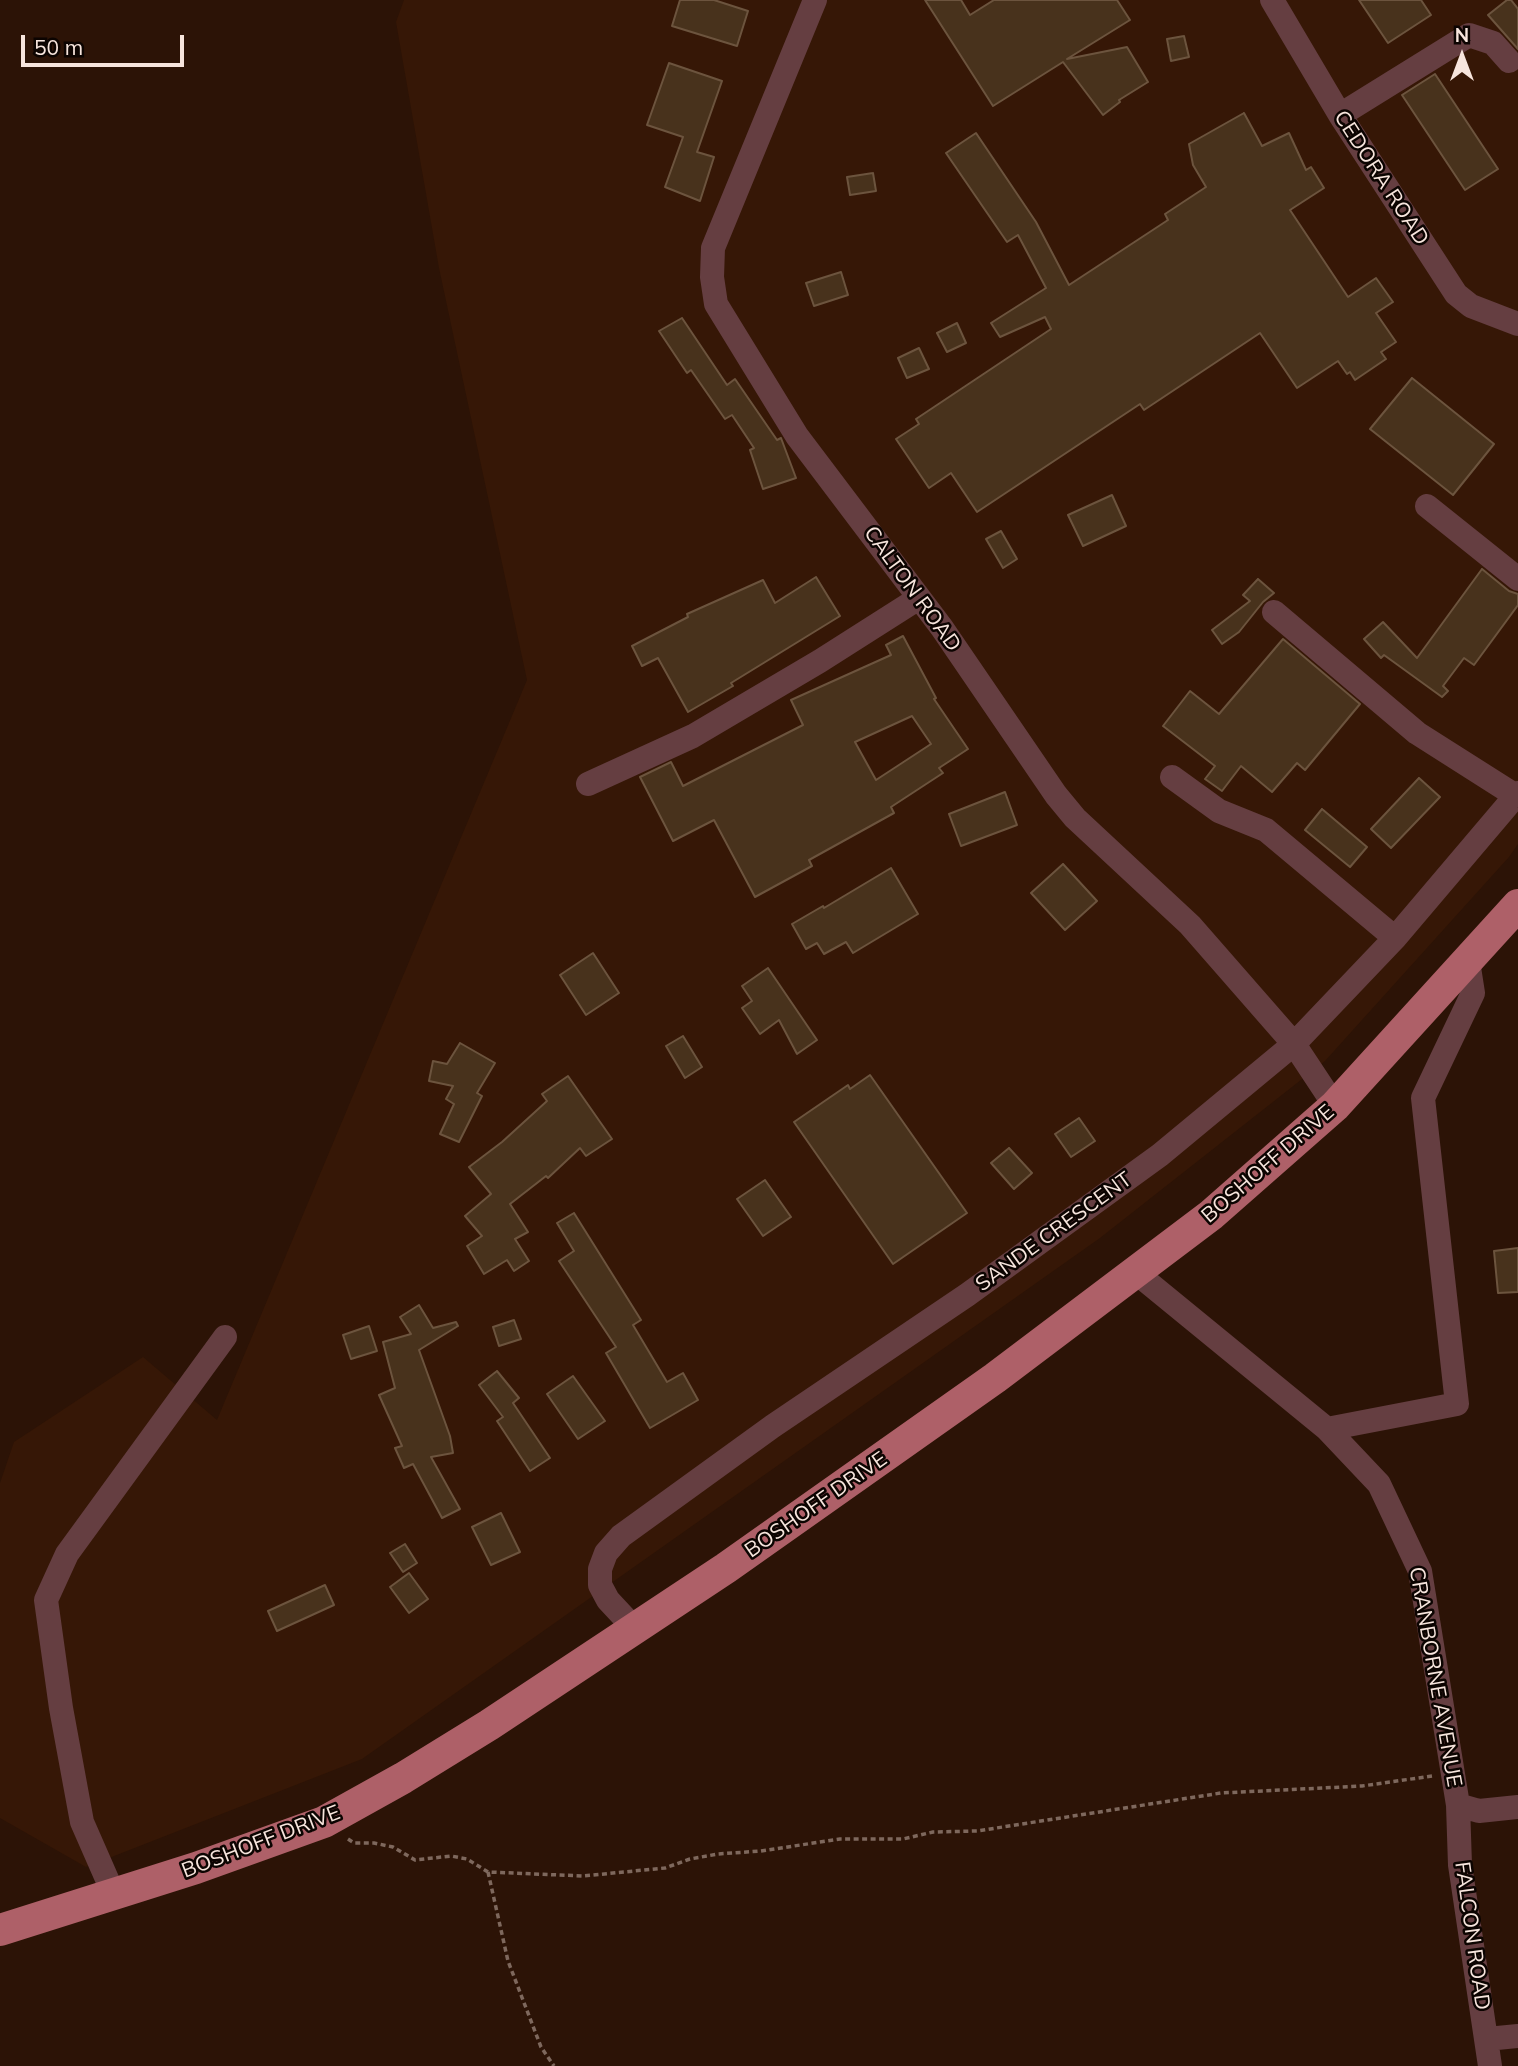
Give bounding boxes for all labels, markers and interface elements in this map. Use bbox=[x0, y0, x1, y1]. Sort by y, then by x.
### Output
scale bar bbox=[24, 21, 187, 65]
north arrow bbox=[1427, 21, 1497, 91]
text: N bbox=[1455, 23, 1469, 47]
text: 50 m bbox=[34, 34, 83, 60]
street label: CEDORA ROAD bbox=[1328, 106, 1434, 250]
street label: CALTON ROAD bbox=[858, 521, 966, 657]
street label: BOSHOFF DRIVE bbox=[1196, 1100, 1340, 1228]
street label: SANDE CRESCENT bbox=[971, 1167, 1137, 1297]
street label: BOSHOFF DRIVE bbox=[740, 1447, 892, 1563]
street label: CRANBORNE AVENUE bbox=[1403, 1565, 1467, 1789]
street label: BOSHOFF DRIVE bbox=[178, 1800, 344, 1884]
street label: FALCON ROAD bbox=[1449, 1860, 1495, 2012]

